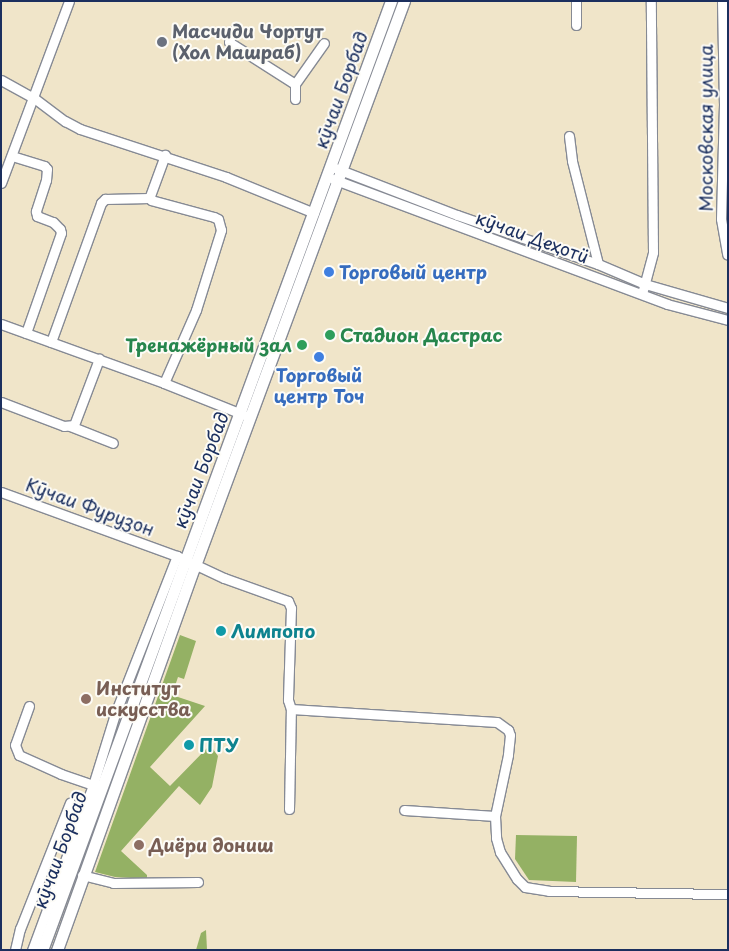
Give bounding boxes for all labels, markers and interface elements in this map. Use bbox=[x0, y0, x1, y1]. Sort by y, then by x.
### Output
place label: Масчиди Чортут (Хол Машраб) bbox=[172, 21, 324, 64]
street label: кӯчаи Борбад bbox=[310, 28, 372, 152]
marker: Масчиди Чортут (Хол Машраб) bbox=[156, 36, 168, 48]
street label: Московская улица bbox=[695, 44, 717, 212]
street label: кӯчаи Деҳотӣ bbox=[472, 206, 592, 268]
place label: Торговый центр bbox=[339, 261, 486, 283]
marker: Торговый центр bbox=[323, 266, 335, 278]
place label: Стадион Дастрас bbox=[340, 324, 503, 346]
marker: Стадион Дастрас bbox=[324, 329, 336, 341]
place label: Тренажёрный зал bbox=[125, 334, 292, 356]
marker: Тренажёрный зал bbox=[296, 339, 308, 351]
marker: Торговый центр Точ bbox=[313, 351, 325, 363]
place label: Торговый центр Точ bbox=[273, 365, 365, 408]
street label: кӯчаи Борбад bbox=[169, 409, 233, 531]
street label: Кӯчаи Фурузон bbox=[23, 474, 157, 540]
place label: Лимпопо bbox=[231, 620, 315, 642]
marker: Лимпопо bbox=[215, 625, 227, 637]
place label: Институт искусства bbox=[96, 678, 191, 721]
marker: Институт искусства bbox=[80, 693, 92, 705]
place label: ПТУ bbox=[199, 734, 238, 756]
marker: ПТУ bbox=[183, 739, 195, 751]
street label: кӯчаи Борбад bbox=[29, 788, 91, 912]
place label: Диёри дониш bbox=[149, 834, 274, 856]
marker: Диёри дониш bbox=[133, 839, 145, 851]

